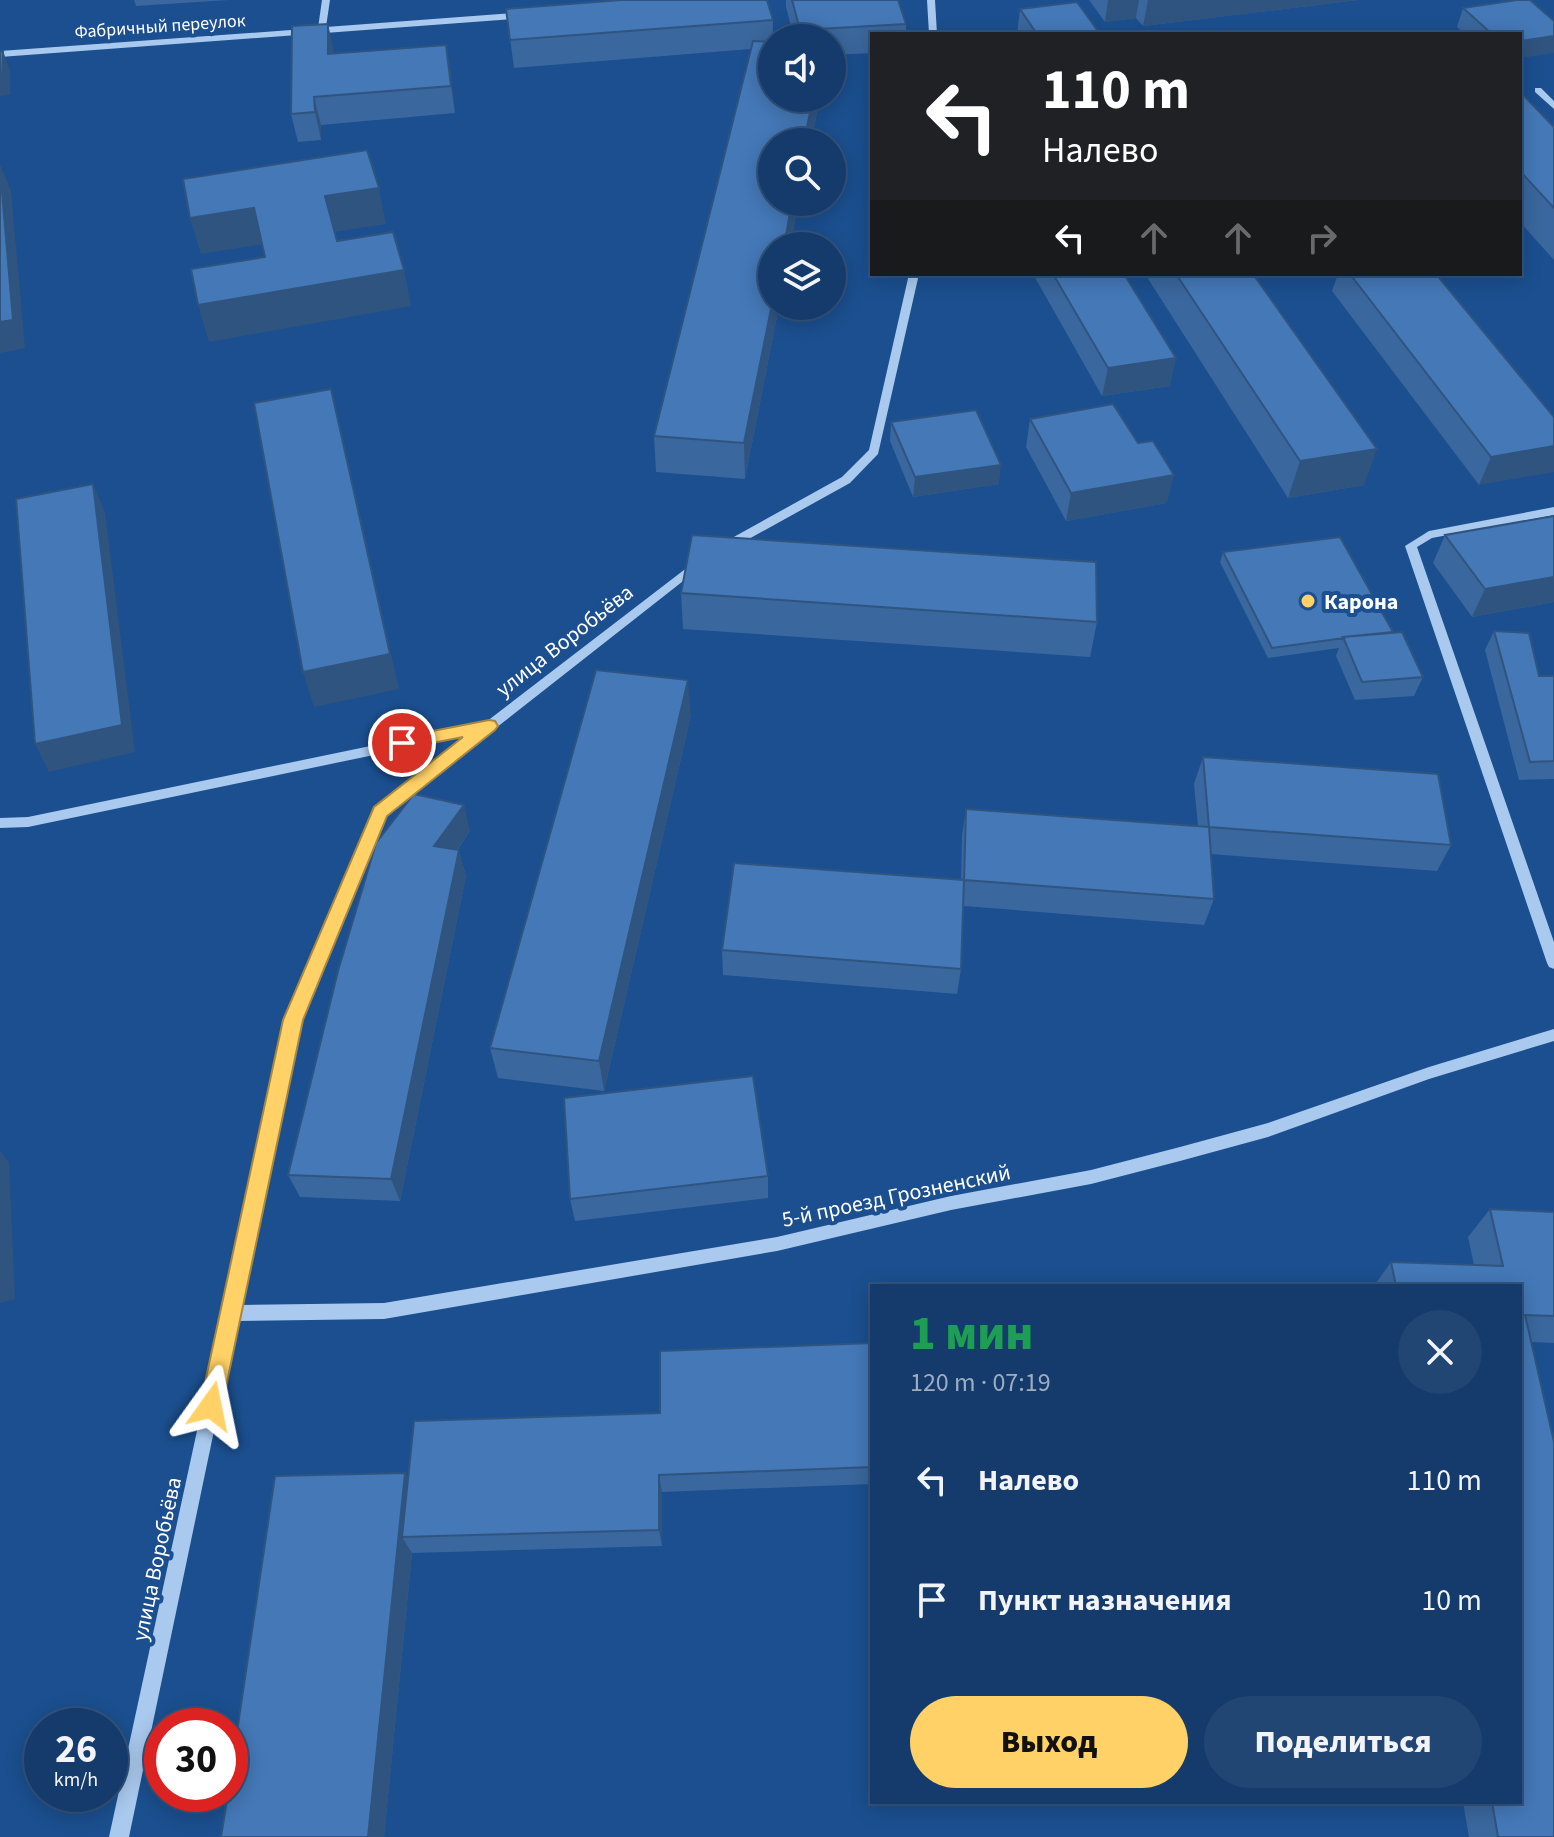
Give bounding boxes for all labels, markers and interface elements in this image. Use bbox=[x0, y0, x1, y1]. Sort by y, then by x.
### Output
street label: Фабричный переулок bbox=[74, 8, 247, 45]
map controls bbox=[758, 24, 846, 320]
button: sound bbox=[758, 24, 846, 112]
text: 110 m bbox=[1042, 51, 1190, 130]
icon: left bbox=[910, 64, 1014, 168]
text: Налево bbox=[1042, 125, 1158, 176]
button: search bbox=[758, 128, 846, 216]
icon: left bbox=[1048, 216, 1092, 260]
icon: ahead bbox=[1132, 216, 1176, 260]
icon: ahead bbox=[1216, 216, 1260, 260]
icon: right bbox=[1300, 216, 1344, 260]
button: layers bbox=[758, 232, 846, 320]
street label: улица Воробьёва bbox=[489, 577, 640, 705]
place label: Карона bbox=[1324, 586, 1398, 618]
marker: Карона bbox=[1299, 592, 1317, 610]
pin bbox=[368, 709, 436, 777]
icon: arrive bbox=[380, 721, 424, 765]
street label: 5-й проезд Грозненский bbox=[779, 1156, 1013, 1236]
text: 1 мин bbox=[910, 1300, 1033, 1368]
button: close bbox=[1398, 1310, 1482, 1394]
position arrow bbox=[169, 1364, 253, 1448]
text: 120 m · 07:19 bbox=[910, 1364, 1051, 1401]
icon: left bbox=[910, 1458, 954, 1502]
text: Налево bbox=[978, 1459, 1079, 1502]
text: 110 m bbox=[1406, 1459, 1482, 1502]
street label: улица Воробьёва bbox=[124, 1474, 190, 1644]
icon: arrive bbox=[910, 1578, 954, 1622]
text: Пункт назначения bbox=[978, 1579, 1232, 1622]
text: 10 m bbox=[1421, 1579, 1482, 1622]
button: Выход bbox=[910, 1696, 1188, 1788]
button: Поделиться bbox=[1204, 1696, 1482, 1788]
speed limit sign: 30 bbox=[144, 1708, 248, 1812]
text: 26 bbox=[55, 1721, 97, 1778]
text: km/h bbox=[54, 1766, 98, 1794]

